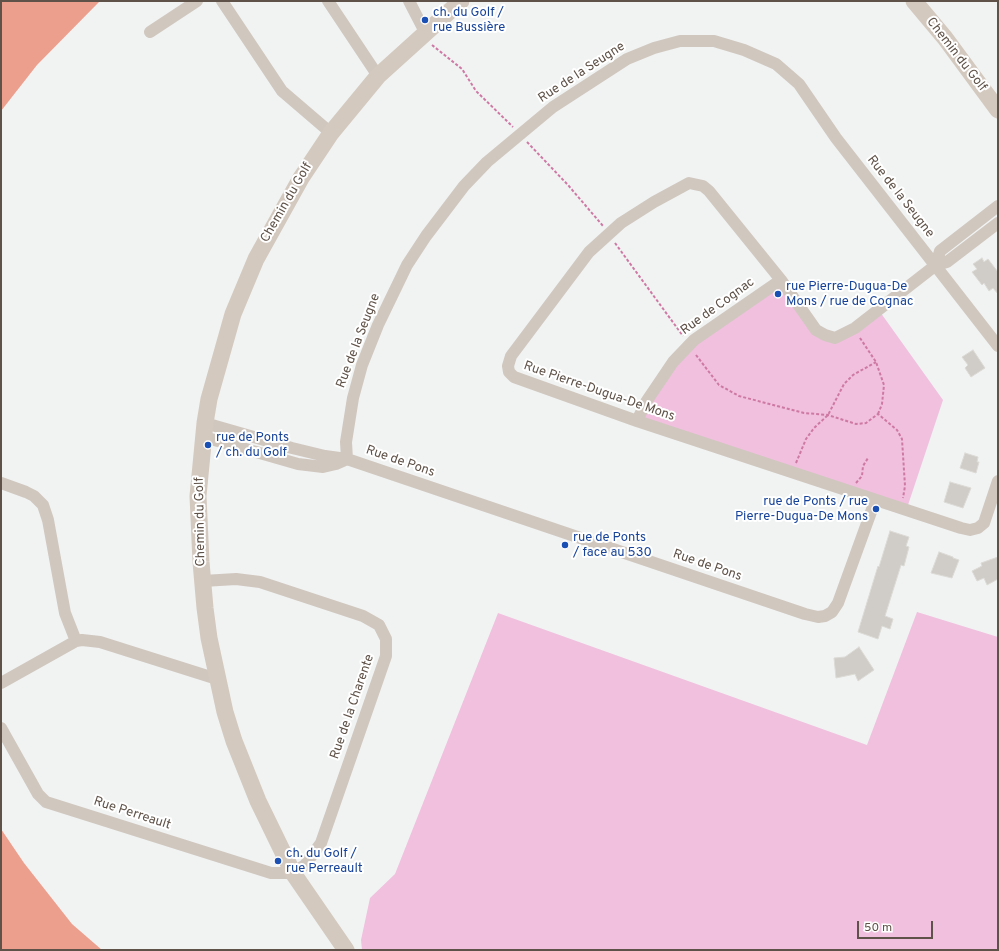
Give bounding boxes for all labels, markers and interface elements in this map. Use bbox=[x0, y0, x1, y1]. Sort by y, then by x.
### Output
place label: ch. du Golf / rue Bussière bbox=[433, 5, 505, 36]
marker: ch. du Golf / rue Bussière bbox=[420, 15, 430, 25]
street label: Chemin du Golf bbox=[922, 15, 990, 95]
street label: Rue de la Seugne bbox=[536, 39, 628, 107]
street label: Rue de la Seugne bbox=[863, 153, 937, 241]
street label: Chemin du Golf bbox=[258, 160, 316, 246]
street label: Rue de Cognac bbox=[678, 275, 758, 339]
place label: rue Pierre-Dugua-De Mons / rue de Cognac bbox=[786, 279, 913, 310]
marker: rue Pierre-Dugua-De Mons / rue de Cognac bbox=[773, 289, 783, 299]
street label: Rue de la Seugne bbox=[334, 291, 384, 391]
street label: Rue Pierre-Dugua-De Mons bbox=[521, 359, 677, 425]
place label: rue de Ponts / ch. du Golf bbox=[216, 430, 289, 461]
marker: rue de Ponts / ch. du Golf bbox=[203, 440, 213, 450]
street label: Rue de Pons bbox=[363, 443, 437, 481]
street label: Chemin du Golf bbox=[192, 477, 210, 567]
place label: rue de Ponts / rue Pierre-Dugua-De Mons bbox=[735, 494, 868, 525]
marker: rue de Ponts / rue Pierre-Dugua-De Mons bbox=[871, 504, 881, 514]
place label: rue de Ponts / face au 530 bbox=[573, 530, 652, 561]
marker: rue de Ponts / face au 530 bbox=[560, 540, 570, 550]
street label: Rue de Pons bbox=[670, 547, 744, 585]
street label: Rue de la Charente bbox=[328, 652, 378, 762]
street label: Rue Perreault bbox=[91, 794, 173, 834]
place label: ch. du Golf / rue Perreault bbox=[286, 846, 363, 877]
marker: ch. du Golf / rue Perreault bbox=[273, 856, 283, 866]
scale bar bbox=[859, 913, 935, 939]
text: 50 m bbox=[864, 920, 892, 936]

